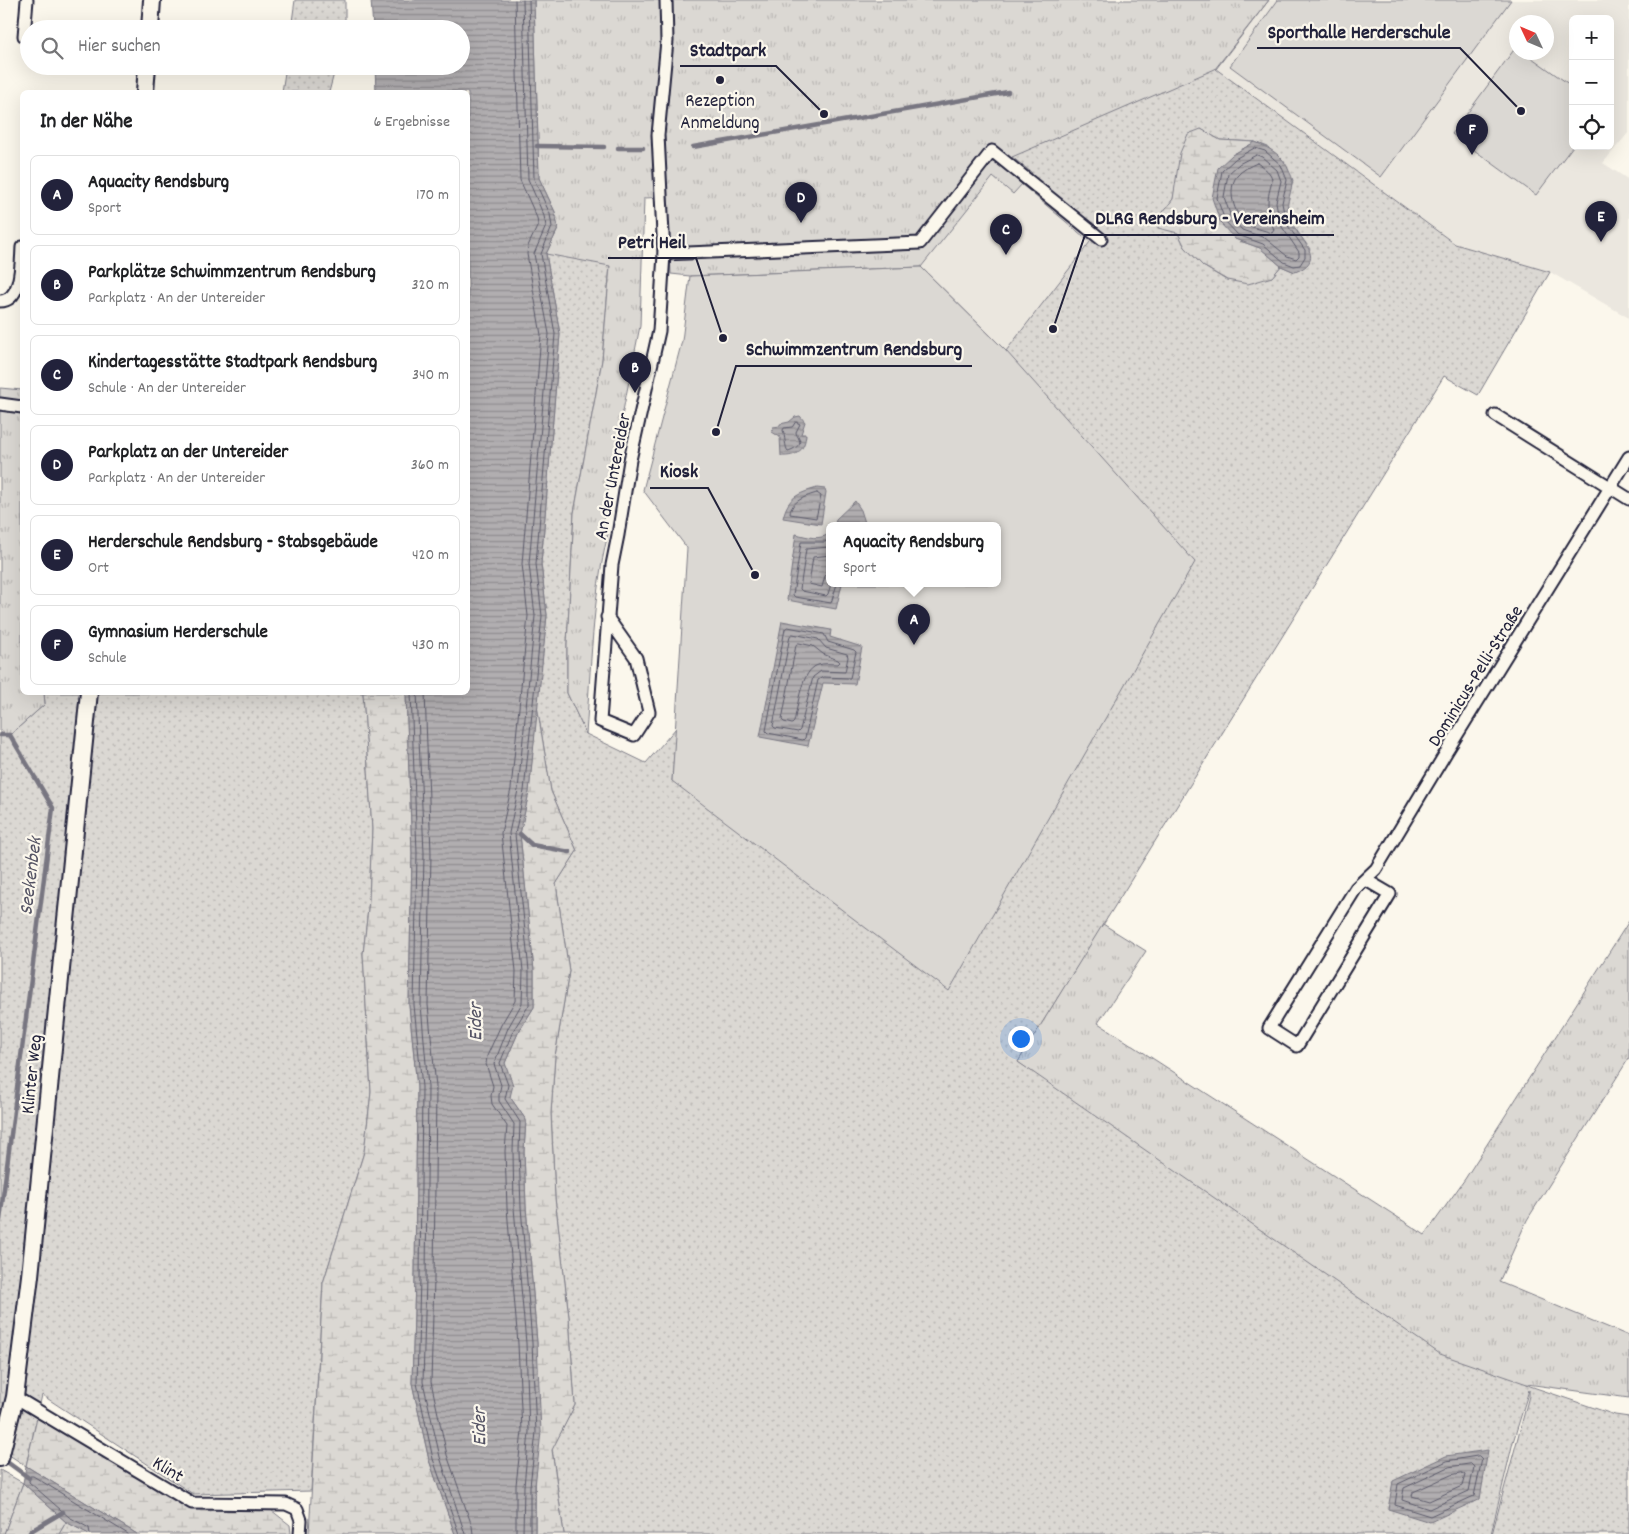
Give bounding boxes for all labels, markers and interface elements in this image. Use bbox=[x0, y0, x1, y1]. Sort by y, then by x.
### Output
callout: Sporthalle Herderschule bbox=[1257, 13, 1460, 48]
north arrow bbox=[1509, 15, 1554, 60]
map controls bbox=[1569, 15, 1614, 150]
button: + bbox=[1569, 15, 1614, 60]
search box bbox=[20, 20, 470, 75]
text: Sporthalle Herderschule bbox=[1267, 20, 1451, 48]
callout: Stadtpark bbox=[680, 31, 776, 66]
icon: search bbox=[38, 34, 66, 62]
text: Hier suchen bbox=[78, 34, 161, 61]
text: Stadtpark bbox=[690, 38, 766, 66]
button: − bbox=[1569, 60, 1614, 105]
marker: Rezeption Anmeldung bbox=[714, 74, 726, 86]
place label: Rezeption Anmeldung bbox=[680, 89, 760, 138]
button: locate bbox=[1569, 105, 1614, 150]
text: In der Nähe bbox=[40, 108, 132, 138]
text: 6 Ergebnisse bbox=[373, 111, 450, 134]
pin: F bbox=[1456, 114, 1488, 155]
text: Aquacity Rendsburg bbox=[88, 170, 229, 197]
pin: D bbox=[785, 182, 817, 223]
text: A bbox=[53, 184, 61, 207]
text: 170 m bbox=[416, 184, 449, 207]
text: Sport bbox=[88, 197, 121, 220]
callout: DLRG Rendsburg - Vereinsheim bbox=[1085, 200, 1334, 235]
pin: E bbox=[1585, 201, 1617, 242]
text: DLRG Rendsburg - Vereinsheim bbox=[1095, 206, 1325, 234]
pin: C bbox=[990, 214, 1022, 255]
callout: Petri Heil bbox=[608, 223, 696, 258]
text: Petri Heil bbox=[618, 230, 686, 258]
text: Parkplätze Schwimmzentrum Rendsburg bbox=[88, 260, 376, 287]
text: B bbox=[53, 274, 61, 297]
text: 320 m bbox=[412, 274, 449, 297]
text: Parkplatz · An der Untereider bbox=[88, 287, 265, 310]
callout: Schwimmzentrum Rendsburg bbox=[736, 331, 972, 366]
text: Schwimmzentrum Rendsburg bbox=[746, 337, 962, 365]
text: Kindertagesstätte Stadtpark Rendsburg bbox=[88, 350, 377, 377]
pin: B bbox=[619, 352, 651, 393]
text: C bbox=[53, 364, 61, 387]
text: 340 m bbox=[412, 364, 449, 387]
text: Schule · An der Untereider bbox=[88, 377, 246, 400]
street label: An der Untereider bbox=[589, 411, 640, 542]
text: Parkplatz an der Untereider bbox=[88, 440, 288, 467]
callout: Kiosk bbox=[650, 453, 708, 488]
text: D bbox=[53, 454, 61, 477]
text: 360 m bbox=[411, 454, 449, 477]
text: Kiosk bbox=[660, 459, 698, 487]
text: Parkplatz · An der Untereider bbox=[88, 467, 265, 490]
popup bbox=[826, 522, 1001, 587]
text: Herderschule Rendsburg - Stabsgebäude bbox=[88, 530, 378, 557]
text: Aquacity Rendsburg bbox=[843, 530, 984, 557]
text: E bbox=[53, 544, 61, 567]
text: 420 m bbox=[412, 544, 449, 567]
text: Ort bbox=[88, 557, 109, 580]
text: Sport bbox=[843, 557, 876, 580]
street label: Dominicus-Pelli-Straße bbox=[1423, 601, 1531, 753]
pin: A bbox=[898, 604, 930, 645]
text: Gymnasium Herderschule bbox=[88, 620, 268, 647]
text: F bbox=[53, 634, 61, 657]
text: 430 m bbox=[412, 634, 449, 657]
text: Schule bbox=[88, 647, 127, 670]
water label: Seekenbek bbox=[13, 834, 51, 917]
water label: Eider bbox=[463, 1000, 491, 1041]
your location bbox=[1008, 1026, 1034, 1052]
street label: Klinter Weg bbox=[16, 1033, 51, 1116]
water label: Eider bbox=[467, 1405, 495, 1446]
street label: Klint bbox=[146, 1451, 188, 1491]

